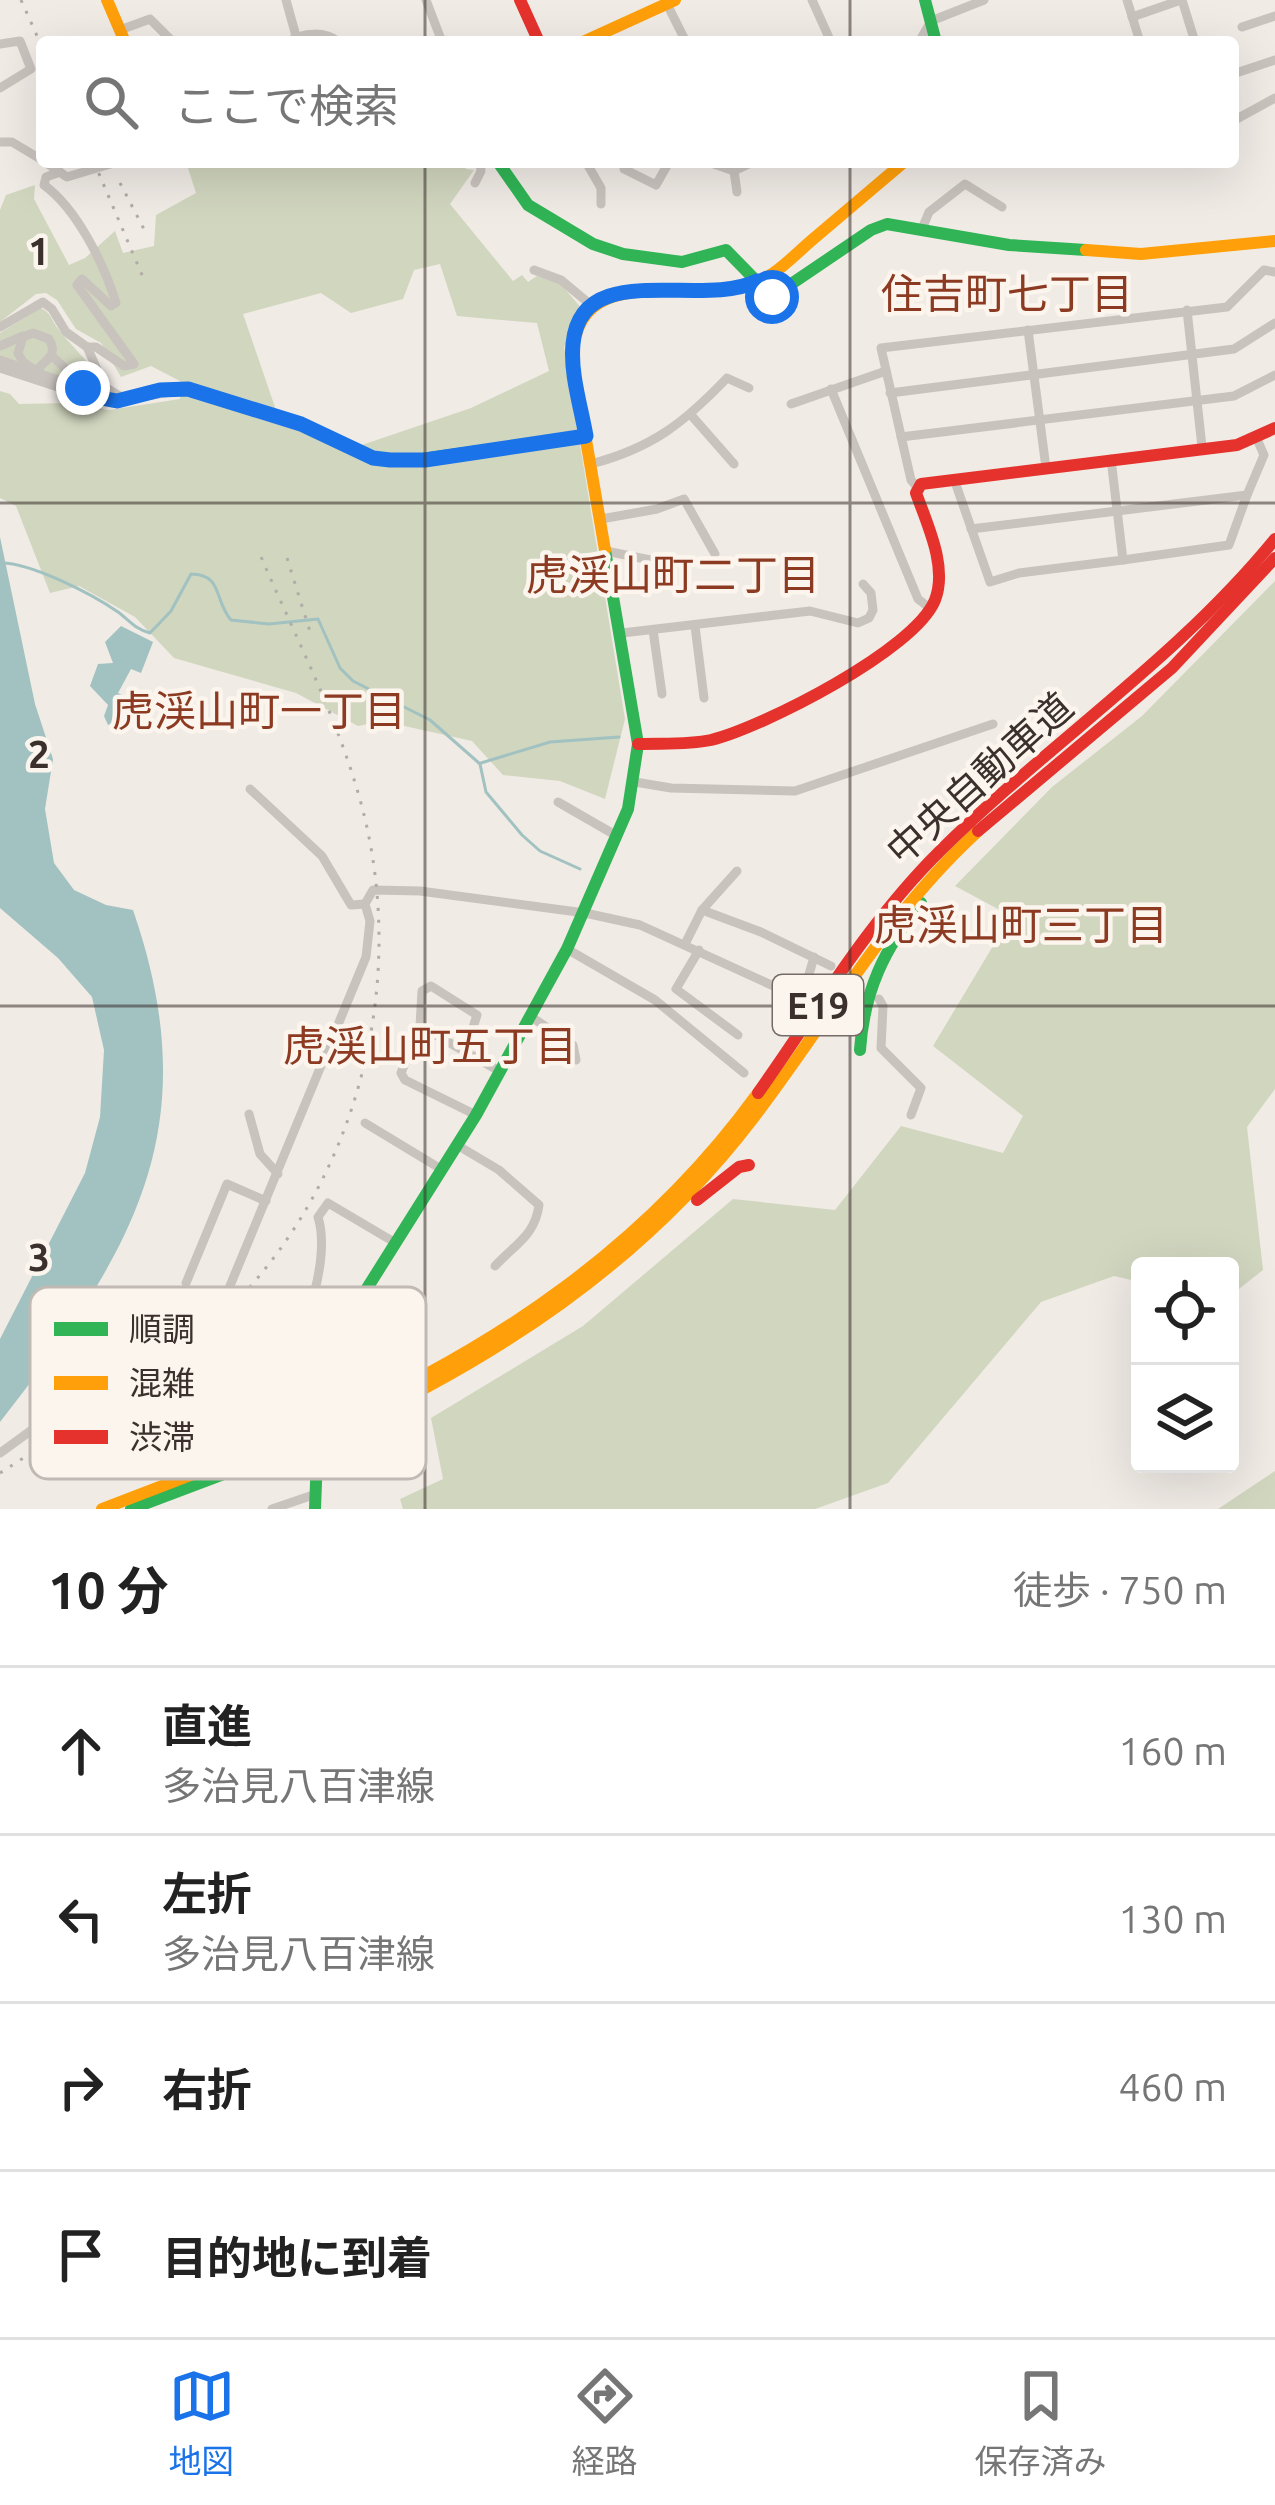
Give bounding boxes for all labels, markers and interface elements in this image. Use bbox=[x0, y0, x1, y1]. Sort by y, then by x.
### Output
search box bbox=[36, 36, 1239, 168]
icon: search bbox=[78, 69, 144, 135]
text: ここで検索 bbox=[174, 80, 399, 131]
text: 1 bbox=[28, 229, 50, 272]
route start bbox=[745, 270, 799, 324]
district label: 住吉町七丁目 bbox=[881, 270, 1133, 317]
route end bbox=[56, 361, 110, 415]
district label: 虎渓山町二丁目 bbox=[526, 551, 820, 598]
street label: 中央自動車道 bbox=[878, 684, 1080, 872]
district label: 虎渓山町一丁目 bbox=[112, 687, 406, 734]
text: 2 bbox=[28, 732, 50, 775]
district label: 虎渓山町三丁目 bbox=[874, 901, 1168, 948]
road number: E19 bbox=[773, 975, 863, 1035]
district label: 虎渓山町五丁目 bbox=[283, 1022, 577, 1069]
text: 3 bbox=[28, 1235, 50, 1278]
map controls bbox=[1131, 1257, 1239, 1473]
button: locate bbox=[1131, 1257, 1239, 1365]
legend bbox=[30, 1287, 426, 1479]
text: 順調 bbox=[129, 1310, 195, 1347]
text: 混雑 bbox=[129, 1364, 195, 1401]
button: layers bbox=[1131, 1365, 1239, 1473]
text: 渋滞 bbox=[129, 1418, 195, 1455]
text: 10 分 bbox=[48, 1561, 169, 1619]
text: 徒歩 · 750 m bbox=[1013, 1568, 1227, 1611]
text: 直進 bbox=[162, 1700, 252, 1751]
icon: ahead bbox=[48, 1718, 114, 1784]
text: 160 m bbox=[1118, 1729, 1227, 1772]
text: 多治見八百津線 bbox=[162, 1764, 435, 1807]
text: 左折 bbox=[162, 1868, 252, 1919]
icon: left bbox=[48, 1886, 114, 1952]
text: 130 m bbox=[1118, 1897, 1227, 1940]
text: 多治見八百津線 bbox=[162, 1932, 435, 1975]
icon: right bbox=[48, 2054, 114, 2120]
text: 右折 bbox=[162, 2064, 252, 2115]
text: 460 m bbox=[1118, 2065, 1227, 2108]
icon: arrive bbox=[48, 2222, 114, 2288]
text: 目的地に到着 bbox=[162, 2232, 432, 2283]
tab: 地図 bbox=[169, 2363, 235, 2483]
tab: 経路 bbox=[572, 2363, 638, 2483]
tab: 保存済み bbox=[975, 2363, 1107, 2483]

